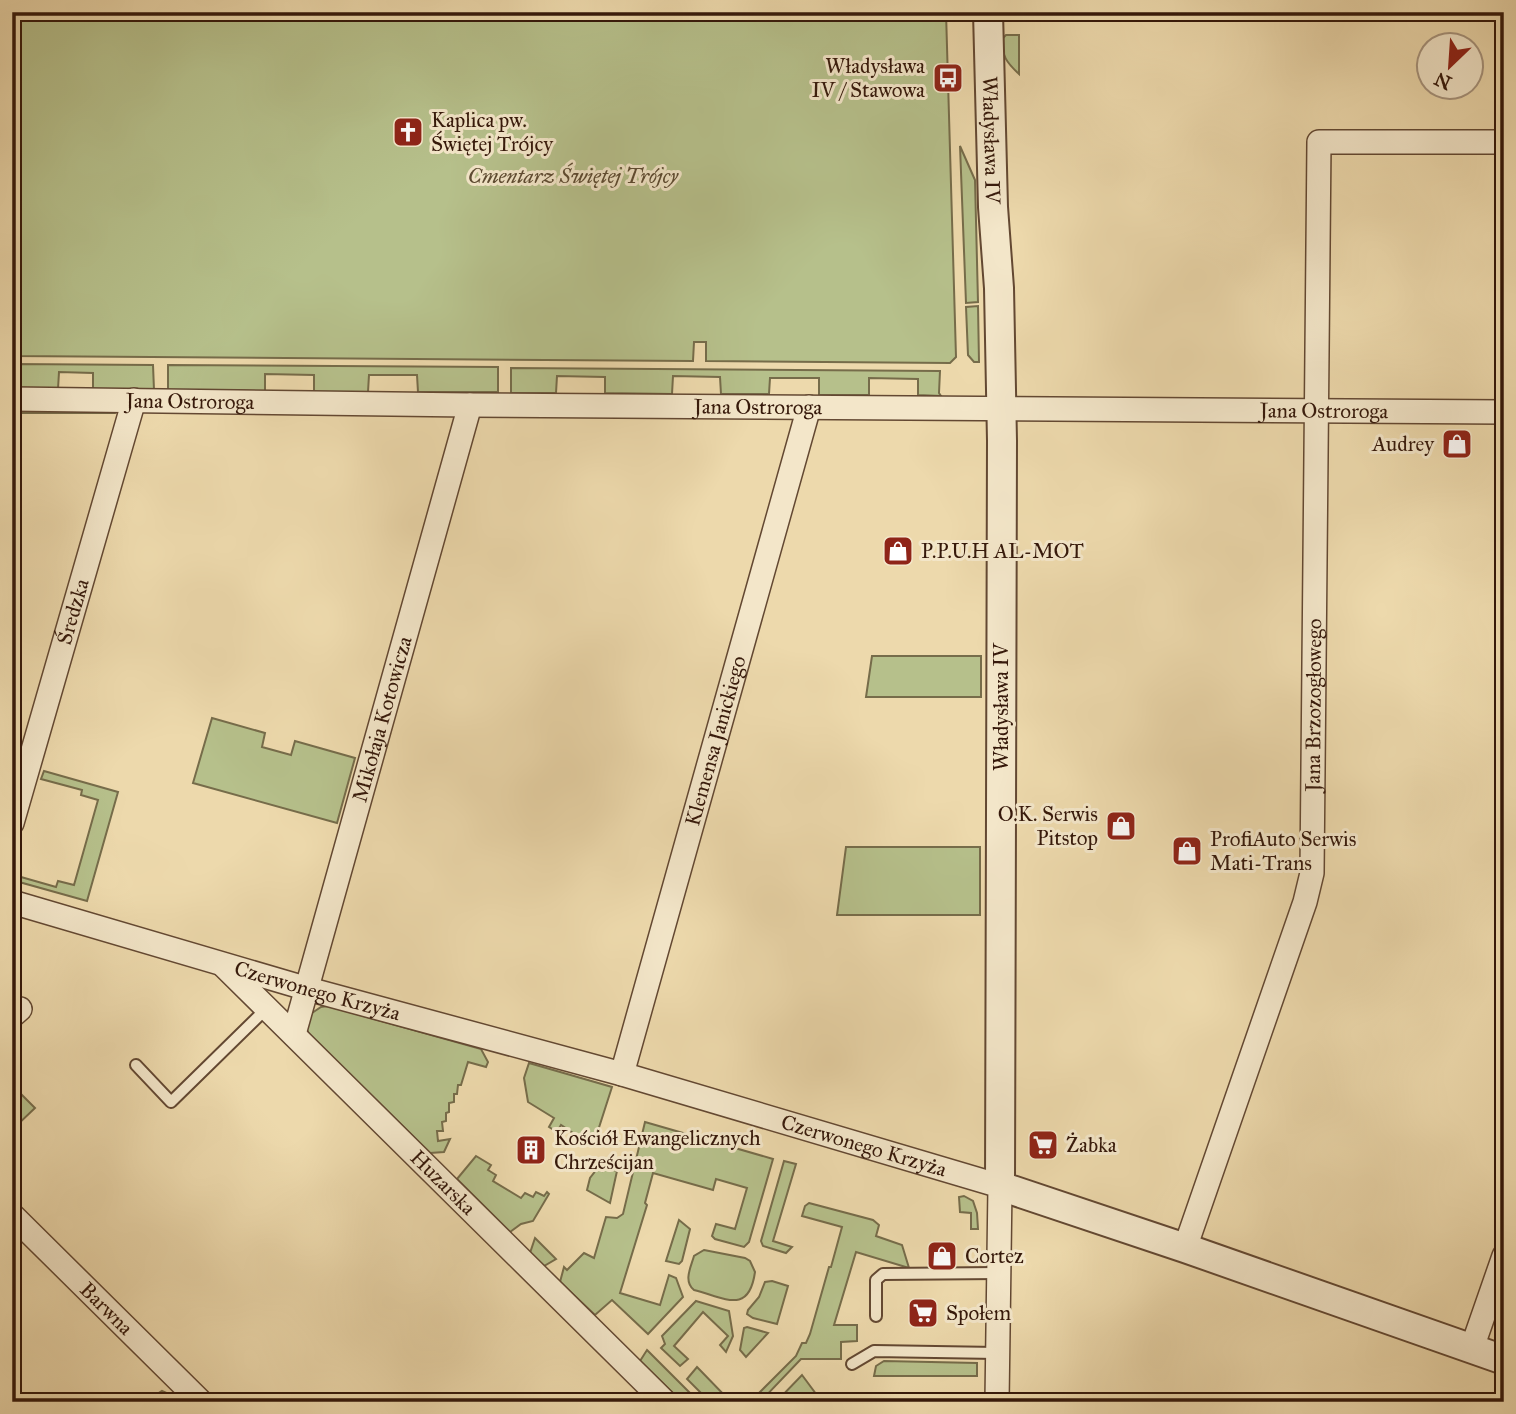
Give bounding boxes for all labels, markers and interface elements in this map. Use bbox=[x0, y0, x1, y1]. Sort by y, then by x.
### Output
north arrow bbox=[1414, 32, 1484, 102]
place label: Władysława IV / Stawowa bbox=[812, 53, 925, 103]
bus stop icon: Władysława IV / Stawowa bbox=[931, 61, 965, 95]
text: N bbox=[1431, 67, 1455, 95]
street label: Władysława IV bbox=[977, 76, 1006, 206]
place label: Kaplica pw. Świętej Trójcy bbox=[431, 107, 554, 157]
church icon: Kaplica pw. Świętej Trójcy bbox=[391, 115, 425, 149]
park label: Cmentarz Świętej Trójcy bbox=[468, 162, 679, 189]
street label: Jana Ostroroga bbox=[124, 387, 254, 415]
street label: Jana Ostroroga bbox=[692, 394, 822, 420]
street label: Jana Ostroroga bbox=[1258, 397, 1388, 424]
shop icon: Audrey bbox=[1440, 427, 1474, 461]
place label: Audrey bbox=[1371, 431, 1435, 457]
shop icon: P.P.U.H AL-MOT bbox=[881, 534, 915, 568]
place label: P.P.U.H AL-MOT bbox=[921, 538, 1084, 564]
street label: Średzka bbox=[50, 575, 95, 648]
street label: Jana Brzozogłowego bbox=[1300, 618, 1327, 794]
street label: Mikołaja Kotowicza bbox=[347, 633, 418, 805]
street label: Władysława IV bbox=[988, 642, 1014, 771]
street label: Klemensa Janickiego bbox=[679, 653, 752, 829]
place label: O.K. Serwis Pitstop bbox=[998, 801, 1098, 851]
shop icon: O.K. Serwis Pitstop bbox=[1104, 809, 1138, 843]
place label: ProfiAuto Serwis Mati-Trans bbox=[1210, 826, 1356, 876]
shop icon: ProfiAuto Serwis Mati-Trans bbox=[1170, 834, 1204, 868]
street label: Czerwonego Krzyża bbox=[231, 955, 403, 1026]
street label: Czerwonego Krzyża bbox=[778, 1109, 950, 1182]
place label: Kościół Ewangelicznych Chrześcijan bbox=[554, 1125, 761, 1175]
supermarket icon: Żabka bbox=[1026, 1128, 1060, 1162]
place label: Żabka bbox=[1066, 1132, 1117, 1158]
building icon: Kościół Ewangelicznych Chrześcijan bbox=[514, 1133, 548, 1167]
street label: Huzarska bbox=[405, 1145, 481, 1221]
shop icon: Cortez bbox=[925, 1239, 959, 1273]
place label: Cortez bbox=[965, 1243, 1024, 1269]
street label: Barwna bbox=[74, 1277, 139, 1341]
supermarket icon: Społem bbox=[906, 1296, 940, 1330]
place label: Społem bbox=[946, 1300, 1012, 1326]

